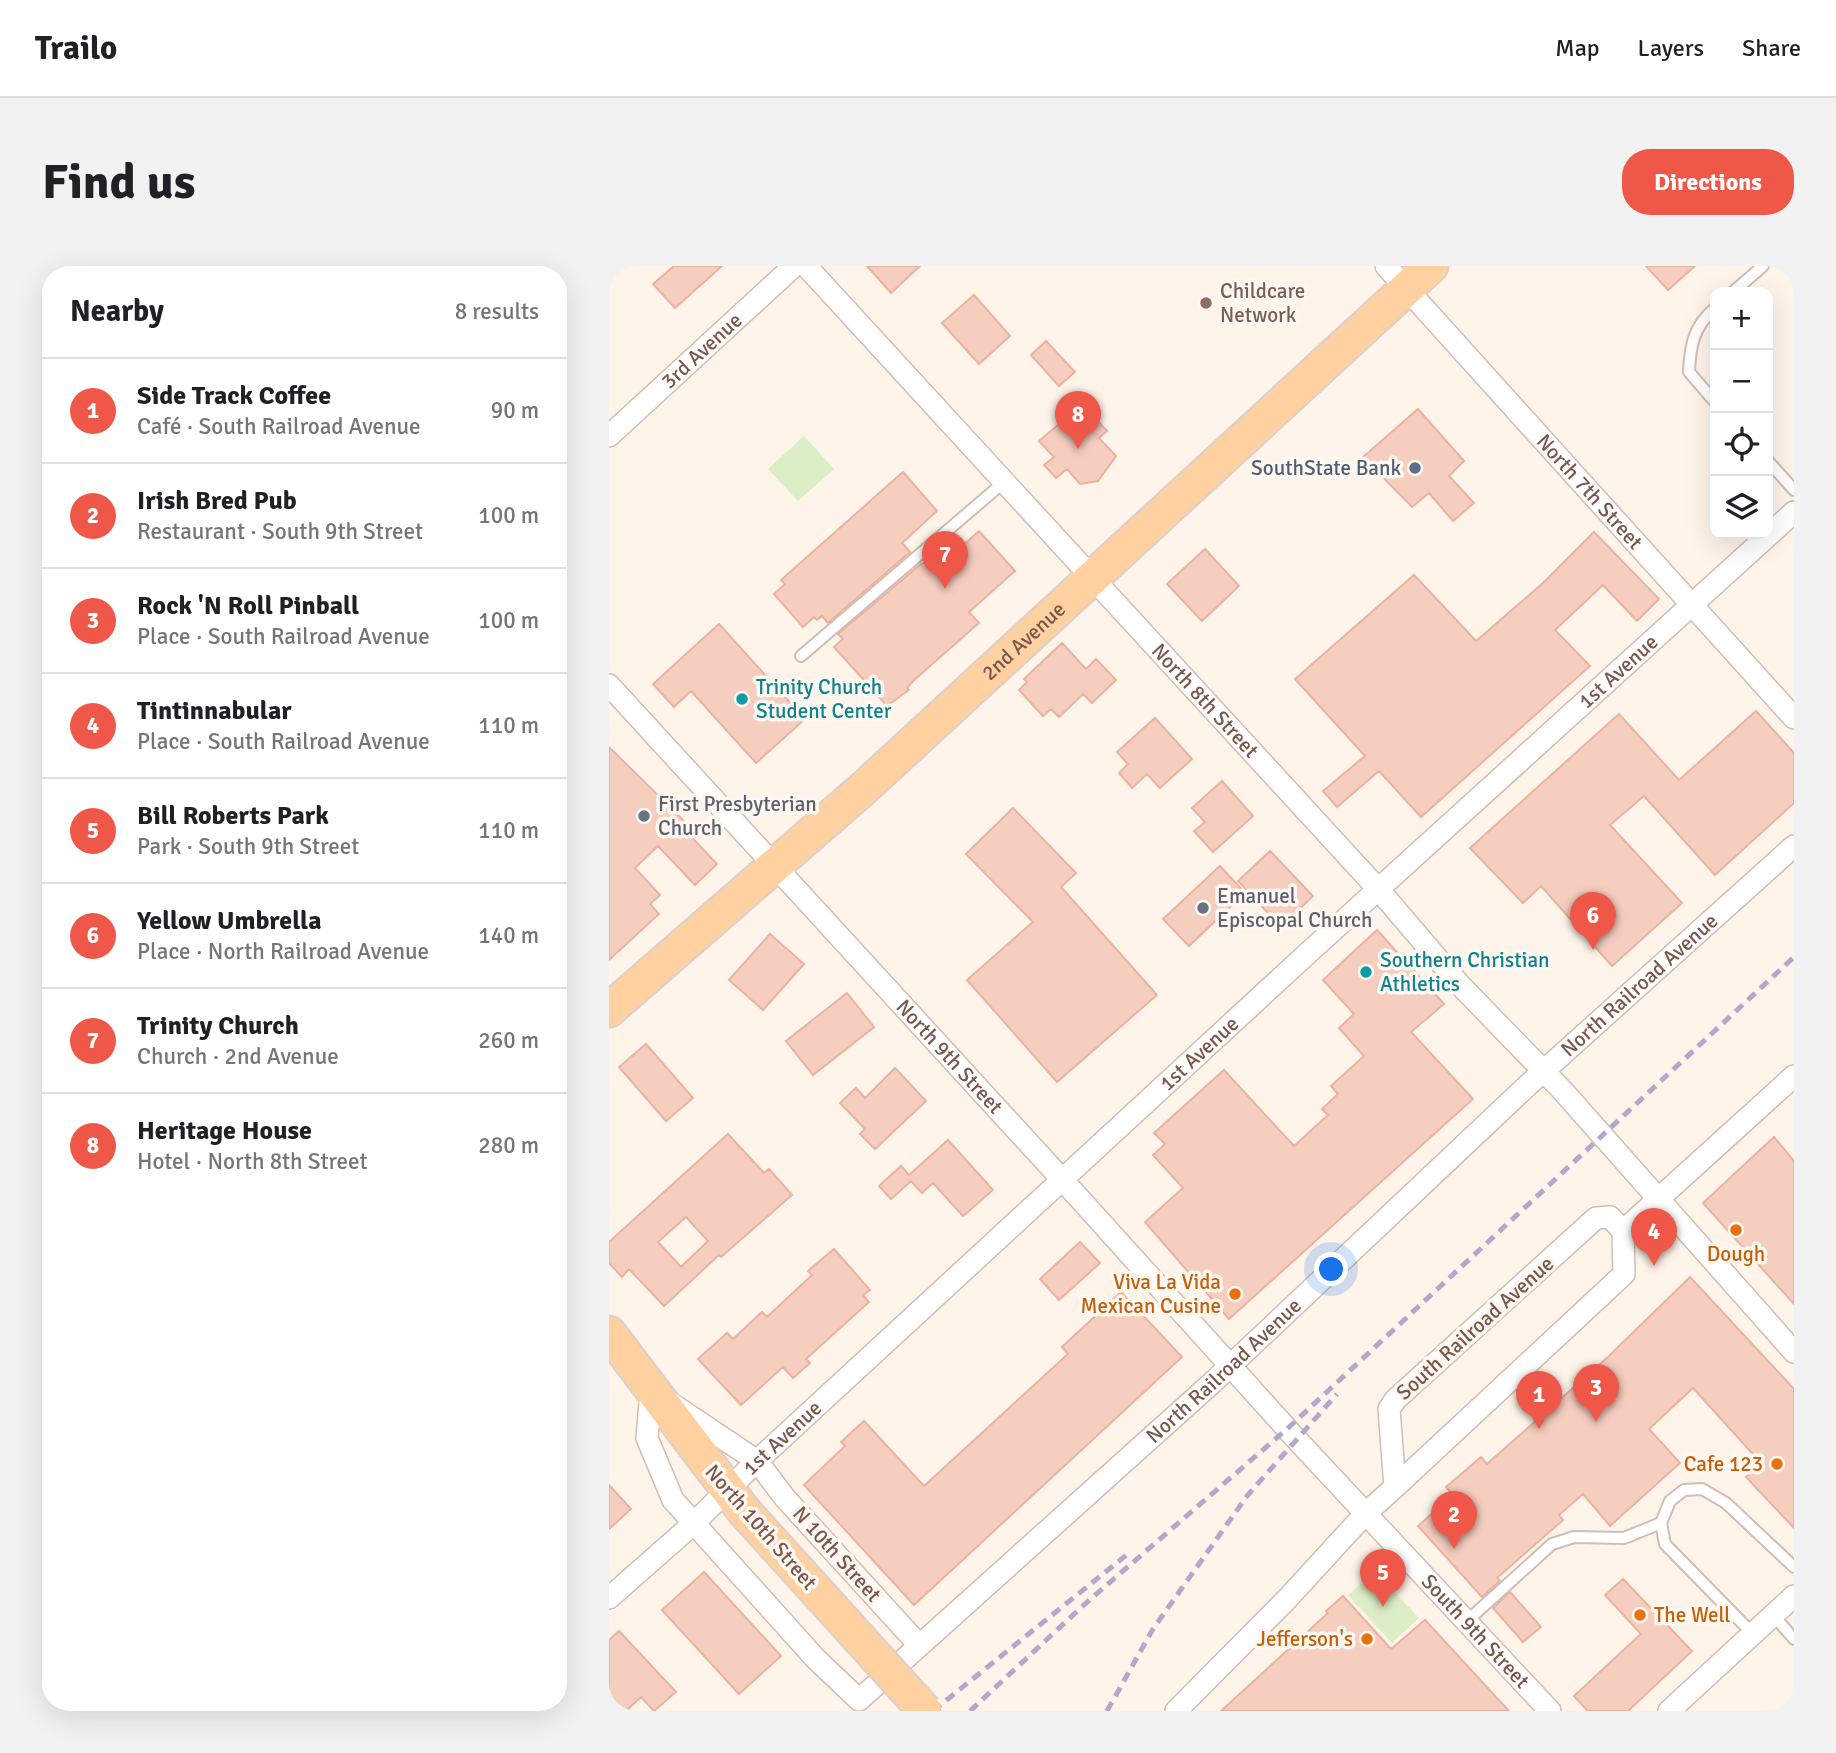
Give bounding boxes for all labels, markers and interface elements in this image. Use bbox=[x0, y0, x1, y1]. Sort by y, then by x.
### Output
text: Trailo bbox=[35, 28, 117, 69]
text: Map bbox=[1555, 33, 1600, 63]
text: Layers bbox=[1638, 33, 1704, 63]
text: Share bbox=[1742, 33, 1801, 63]
button: Directions bbox=[1622, 149, 1794, 215]
text: Find us bbox=[42, 152, 195, 212]
place label: Childcare Network bbox=[1220, 278, 1305, 328]
map controls bbox=[1710, 287, 1773, 539]
button: + bbox=[1710, 287, 1773, 350]
text: Nearby bbox=[70, 293, 164, 330]
marker: Childcare Network bbox=[1198, 295, 1214, 311]
text: 8 results bbox=[455, 297, 539, 326]
street label: 3rd Avenue bbox=[656, 307, 748, 394]
button: − bbox=[1710, 350, 1773, 413]
text: Side Track Coffee bbox=[137, 380, 331, 412]
pin: 8 bbox=[1055, 391, 1101, 449]
text: 1 bbox=[87, 396, 99, 425]
text: 90 m bbox=[491, 396, 539, 425]
text: Café · South Railroad Avenue bbox=[137, 412, 421, 441]
button: locate bbox=[1710, 413, 1773, 476]
street label: North 7th Street bbox=[1531, 429, 1648, 555]
place label: SouthState Bank bbox=[1251, 455, 1401, 481]
marker: SouthState Bank bbox=[1407, 460, 1423, 476]
button: layers bbox=[1710, 476, 1773, 539]
text: Irish Bred Pub bbox=[137, 485, 297, 517]
text: 2 bbox=[87, 501, 99, 530]
text: 100 m bbox=[478, 501, 539, 530]
text: Restaurant · South 9th Street bbox=[137, 517, 423, 546]
pin: 7 bbox=[922, 531, 968, 589]
text: Rock 'N Roll Pinball bbox=[137, 590, 359, 622]
street label: 2nd Avenue bbox=[976, 596, 1071, 686]
text: 3 bbox=[87, 606, 99, 635]
text: 100 m bbox=[478, 606, 539, 635]
text: Place · South Railroad Avenue bbox=[137, 622, 430, 651]
street label: 1st Avenue bbox=[1573, 629, 1663, 714]
street label: North 8th Street bbox=[1146, 638, 1264, 763]
place label: Trinity Church Student Center bbox=[756, 674, 892, 724]
marker: Trinity Church Student Center bbox=[734, 691, 750, 707]
text: Tintinnabular bbox=[137, 695, 292, 727]
text: 4 bbox=[87, 711, 99, 740]
text: 110 m bbox=[478, 711, 539, 740]
text: Place · South Railroad Avenue bbox=[137, 727, 430, 756]
place label: First Presbyterian Church bbox=[658, 791, 817, 841]
text: Bill Roberts Park bbox=[137, 800, 329, 832]
marker: First Presbyterian Church bbox=[636, 808, 652, 824]
text: 5 bbox=[87, 816, 99, 845]
text: 110 m bbox=[478, 816, 539, 845]
text: Park · South 9th Street bbox=[137, 832, 359, 861]
place label: Emanuel Episcopal Church bbox=[1217, 883, 1372, 933]
pin: 6 bbox=[1570, 892, 1616, 950]
marker: Emanuel Episcopal Church bbox=[1195, 900, 1211, 916]
text: Yellow Umbrella bbox=[137, 905, 322, 937]
street label: North Railroad Avenue bbox=[1555, 908, 1723, 1062]
text: 6 bbox=[87, 921, 99, 950]
text: 140 m bbox=[478, 921, 539, 950]
text: Place · North Railroad Avenue bbox=[137, 937, 429, 966]
place label: Southern Christian Athletics bbox=[1380, 947, 1550, 997]
marker: Southern Christian Athletics bbox=[1358, 964, 1374, 980]
street label: North 9th Street bbox=[890, 994, 1008, 1119]
text: Trinity Church bbox=[137, 1010, 299, 1042]
street label: 1st Avenue bbox=[1154, 1011, 1244, 1096]
text: 7 bbox=[87, 1026, 99, 1055]
text: 260 m bbox=[478, 1026, 539, 1055]
text: Church · 2nd Avenue bbox=[137, 1042, 339, 1071]
text: Heritage House bbox=[137, 1115, 312, 1147]
text: 8 bbox=[87, 1131, 99, 1160]
text: 280 m bbox=[478, 1131, 539, 1160]
text: Hotel · North 8th Street bbox=[137, 1147, 368, 1176]
pin: 4 bbox=[1631, 1208, 1677, 1266]
marker: Dough bbox=[1728, 1222, 1744, 1238]
place label: Dough bbox=[1707, 1241, 1765, 1267]
street label: South Railroad Avenue bbox=[1391, 1251, 1559, 1405]
your location bbox=[1314, 1252, 1348, 1286]
place label: Viva La Vida Mexican Cusine bbox=[1081, 1269, 1221, 1319]
marker: Viva La Vida Mexican Cusine bbox=[1227, 1286, 1243, 1302]
street label: North Railroad Avenue bbox=[1141, 1293, 1307, 1449]
pin: 3 bbox=[1573, 1364, 1619, 1422]
pin: 1 bbox=[1516, 1371, 1562, 1429]
street label: 1st Avenue bbox=[737, 1395, 827, 1481]
place label: Cafe 123 bbox=[1684, 1451, 1763, 1477]
marker: Cafe 123 bbox=[1769, 1456, 1785, 1472]
street label: North 10th Street bbox=[700, 1459, 822, 1595]
pin: 2 bbox=[1431, 1491, 1477, 1549]
street label: N 10th Street bbox=[787, 1501, 887, 1607]
pin: 5 bbox=[1360, 1549, 1406, 1607]
street label: South 9th Street bbox=[1416, 1569, 1535, 1694]
place label: The Well bbox=[1654, 1602, 1731, 1628]
marker: The Well bbox=[1632, 1607, 1648, 1623]
place label: Jefferson's bbox=[1257, 1626, 1353, 1652]
marker: Jefferson's bbox=[1359, 1631, 1375, 1647]

